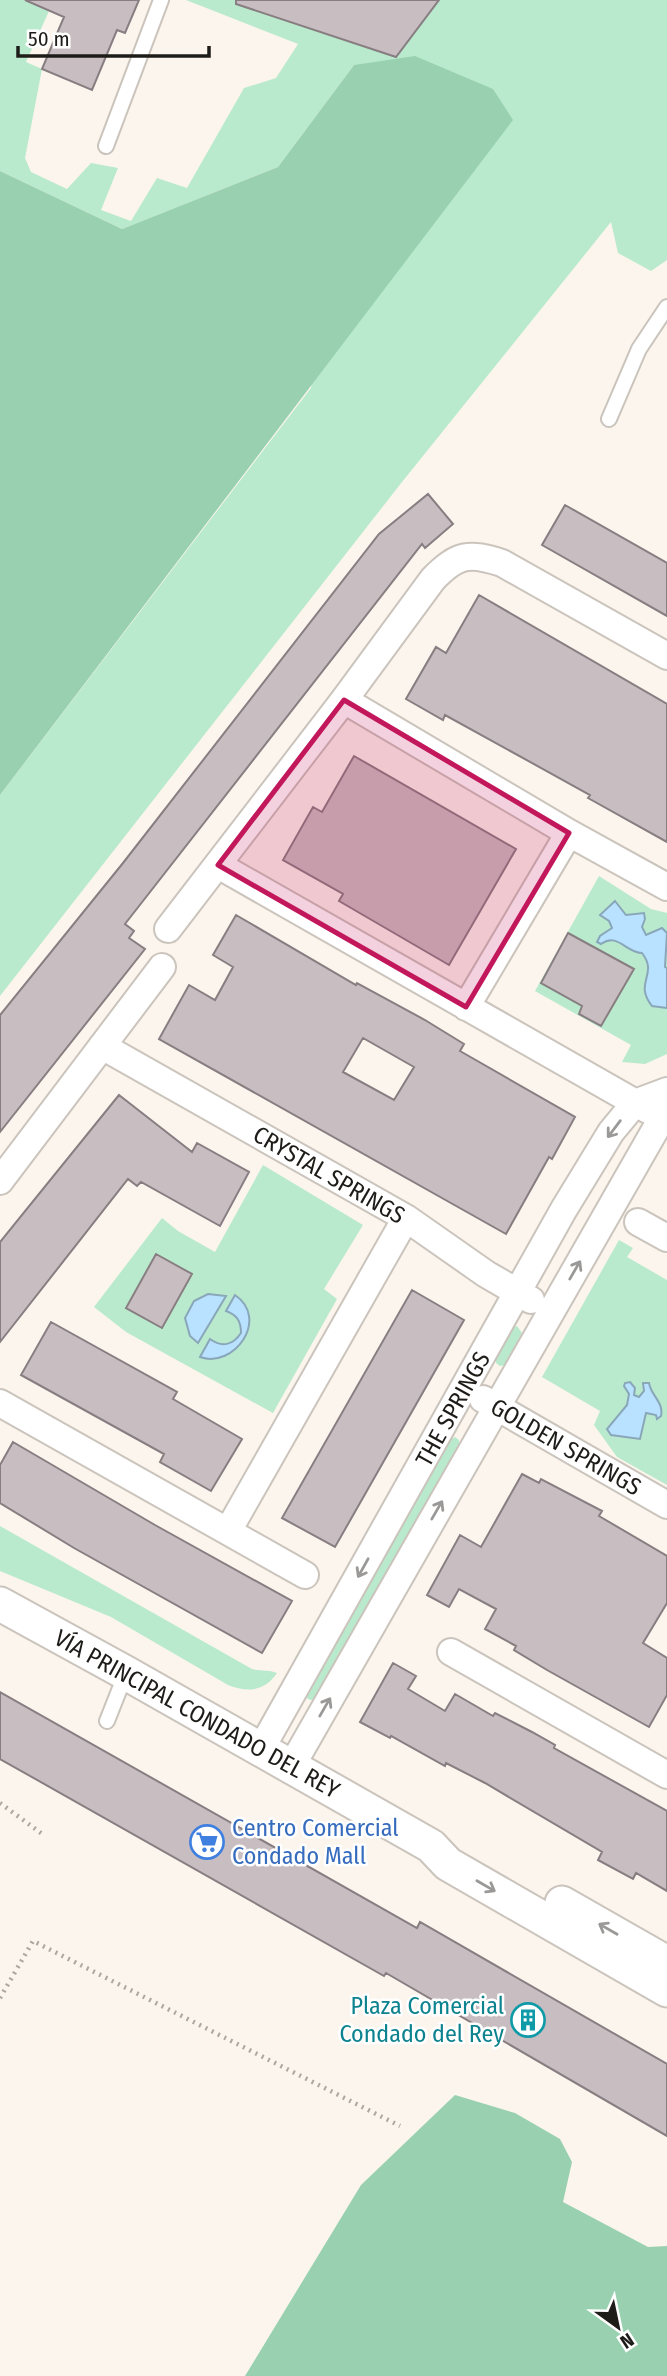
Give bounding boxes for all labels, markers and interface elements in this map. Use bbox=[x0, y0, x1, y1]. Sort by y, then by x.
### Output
scale bar bbox=[18, 14, 208, 58]
text: 50 m bbox=[28, 26, 70, 52]
street label: CRYSTAL SPRINGS bbox=[248, 1120, 410, 1230]
one-way arrow bbox=[606, 1120, 621, 1138]
one-way arrow bbox=[569, 1260, 582, 1281]
street label: THE SPRINGS bbox=[410, 1347, 496, 1471]
street label: GOLDEN SPRINGS bbox=[486, 1393, 646, 1501]
one-way arrow bbox=[431, 1500, 445, 1520]
one-way arrow bbox=[356, 1557, 369, 1578]
street label: VÍA PRINCIPAL CONDADO DEL REY bbox=[50, 1623, 345, 1804]
one-way arrow bbox=[318, 1698, 332, 1718]
place label: Centro Comercial Condado Mall bbox=[232, 1814, 399, 1870]
supermarket icon: Centro Comercial Condado Mall bbox=[188, 1823, 226, 1861]
one-way arrow bbox=[476, 1879, 496, 1893]
one-way arrow bbox=[598, 1922, 618, 1936]
place label: Plaza Comercial Condado del Rey bbox=[339, 1992, 504, 2048]
building icon: Plaza Comercial Condado del Rey bbox=[509, 2001, 547, 2039]
north arrow bbox=[583, 2292, 653, 2362]
text: N bbox=[616, 2328, 638, 2354]

